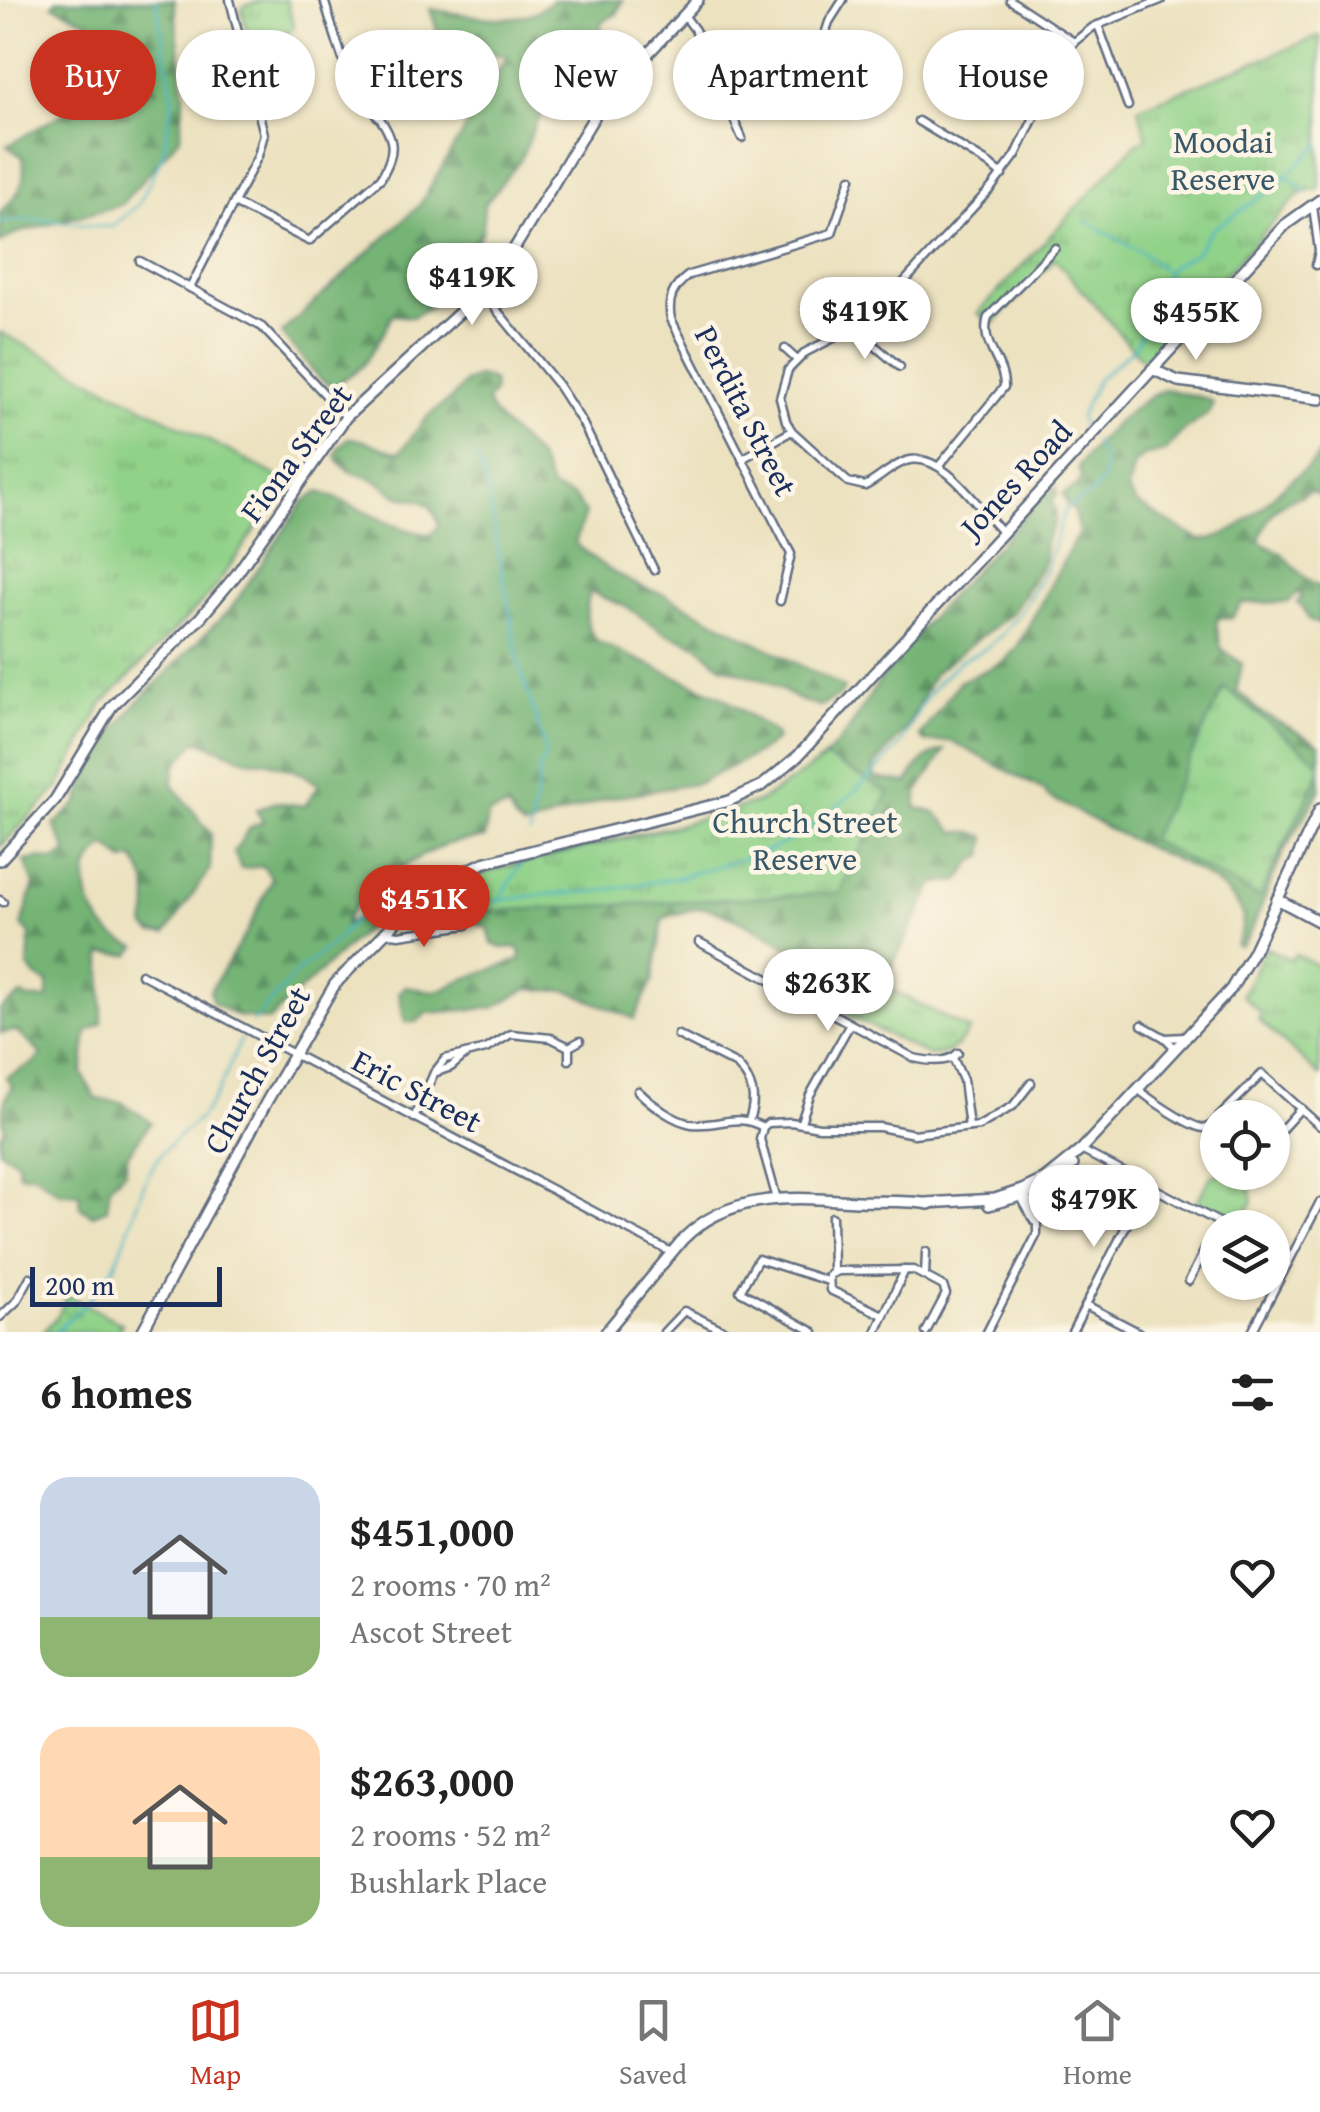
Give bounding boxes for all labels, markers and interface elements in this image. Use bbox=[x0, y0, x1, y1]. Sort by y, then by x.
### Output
chip: Buy bbox=[30, 30, 156, 120]
chip: Rent bbox=[176, 30, 315, 120]
chip: Filters bbox=[335, 30, 499, 120]
chip: New bbox=[519, 30, 653, 120]
chip: Apartment bbox=[673, 30, 903, 120]
chip: House bbox=[923, 30, 1084, 120]
park label: Moodai Reserve bbox=[1171, 118, 1275, 202]
pin: $419K bbox=[402, 243, 542, 328]
text: $419K bbox=[429, 252, 515, 299]
pin: $419K bbox=[795, 277, 935, 362]
pin: $455K bbox=[1126, 278, 1266, 363]
text: $419K bbox=[822, 286, 908, 333]
text: $455K bbox=[1153, 287, 1239, 334]
street label: Perdita Street bbox=[683, 317, 810, 504]
street label: Fiona Street bbox=[228, 374, 363, 532]
street label: Jones Road bbox=[946, 409, 1083, 551]
park label: Church Street Reserve bbox=[712, 798, 898, 882]
pin: $451K bbox=[354, 865, 494, 950]
text: $451K bbox=[381, 874, 467, 921]
pin: $263K bbox=[758, 949, 898, 1034]
text: $263K bbox=[785, 958, 871, 1005]
street label: Church Street bbox=[191, 977, 322, 1162]
street label: Eric Street bbox=[344, 1037, 490, 1144]
map controls bbox=[1200, 1100, 1290, 1300]
button: locate bbox=[1200, 1100, 1290, 1190]
pin: $479K bbox=[1024, 1165, 1164, 1250]
text: $479K bbox=[1051, 1174, 1137, 1221]
button: layers bbox=[1200, 1210, 1290, 1300]
scale bar bbox=[30, 1262, 222, 1306]
text: 200 m bbox=[45, 1264, 114, 1305]
text: 6 homes bbox=[40, 1362, 193, 1423]
icon: filters bbox=[1225, 1365, 1280, 1420]
text: $451,000 bbox=[350, 1500, 514, 1561]
icon: home bbox=[120, 1517, 240, 1637]
icon: heart bbox=[1225, 1550, 1280, 1605]
text: 2 rooms · 70 m² bbox=[350, 1561, 551, 1608]
text: Ascot Street bbox=[350, 1608, 512, 1655]
text: $263,000 bbox=[350, 1750, 514, 1811]
icon: home bbox=[120, 1767, 240, 1887]
icon: heart bbox=[1225, 1800, 1280, 1855]
text: 2 rooms · 52 m² bbox=[350, 1811, 551, 1858]
text: Bushlark Place bbox=[350, 1858, 547, 1905]
tab: Map bbox=[188, 1993, 243, 2094]
tab: Saved bbox=[619, 1993, 687, 2094]
tab: Home bbox=[1063, 1993, 1132, 2094]

